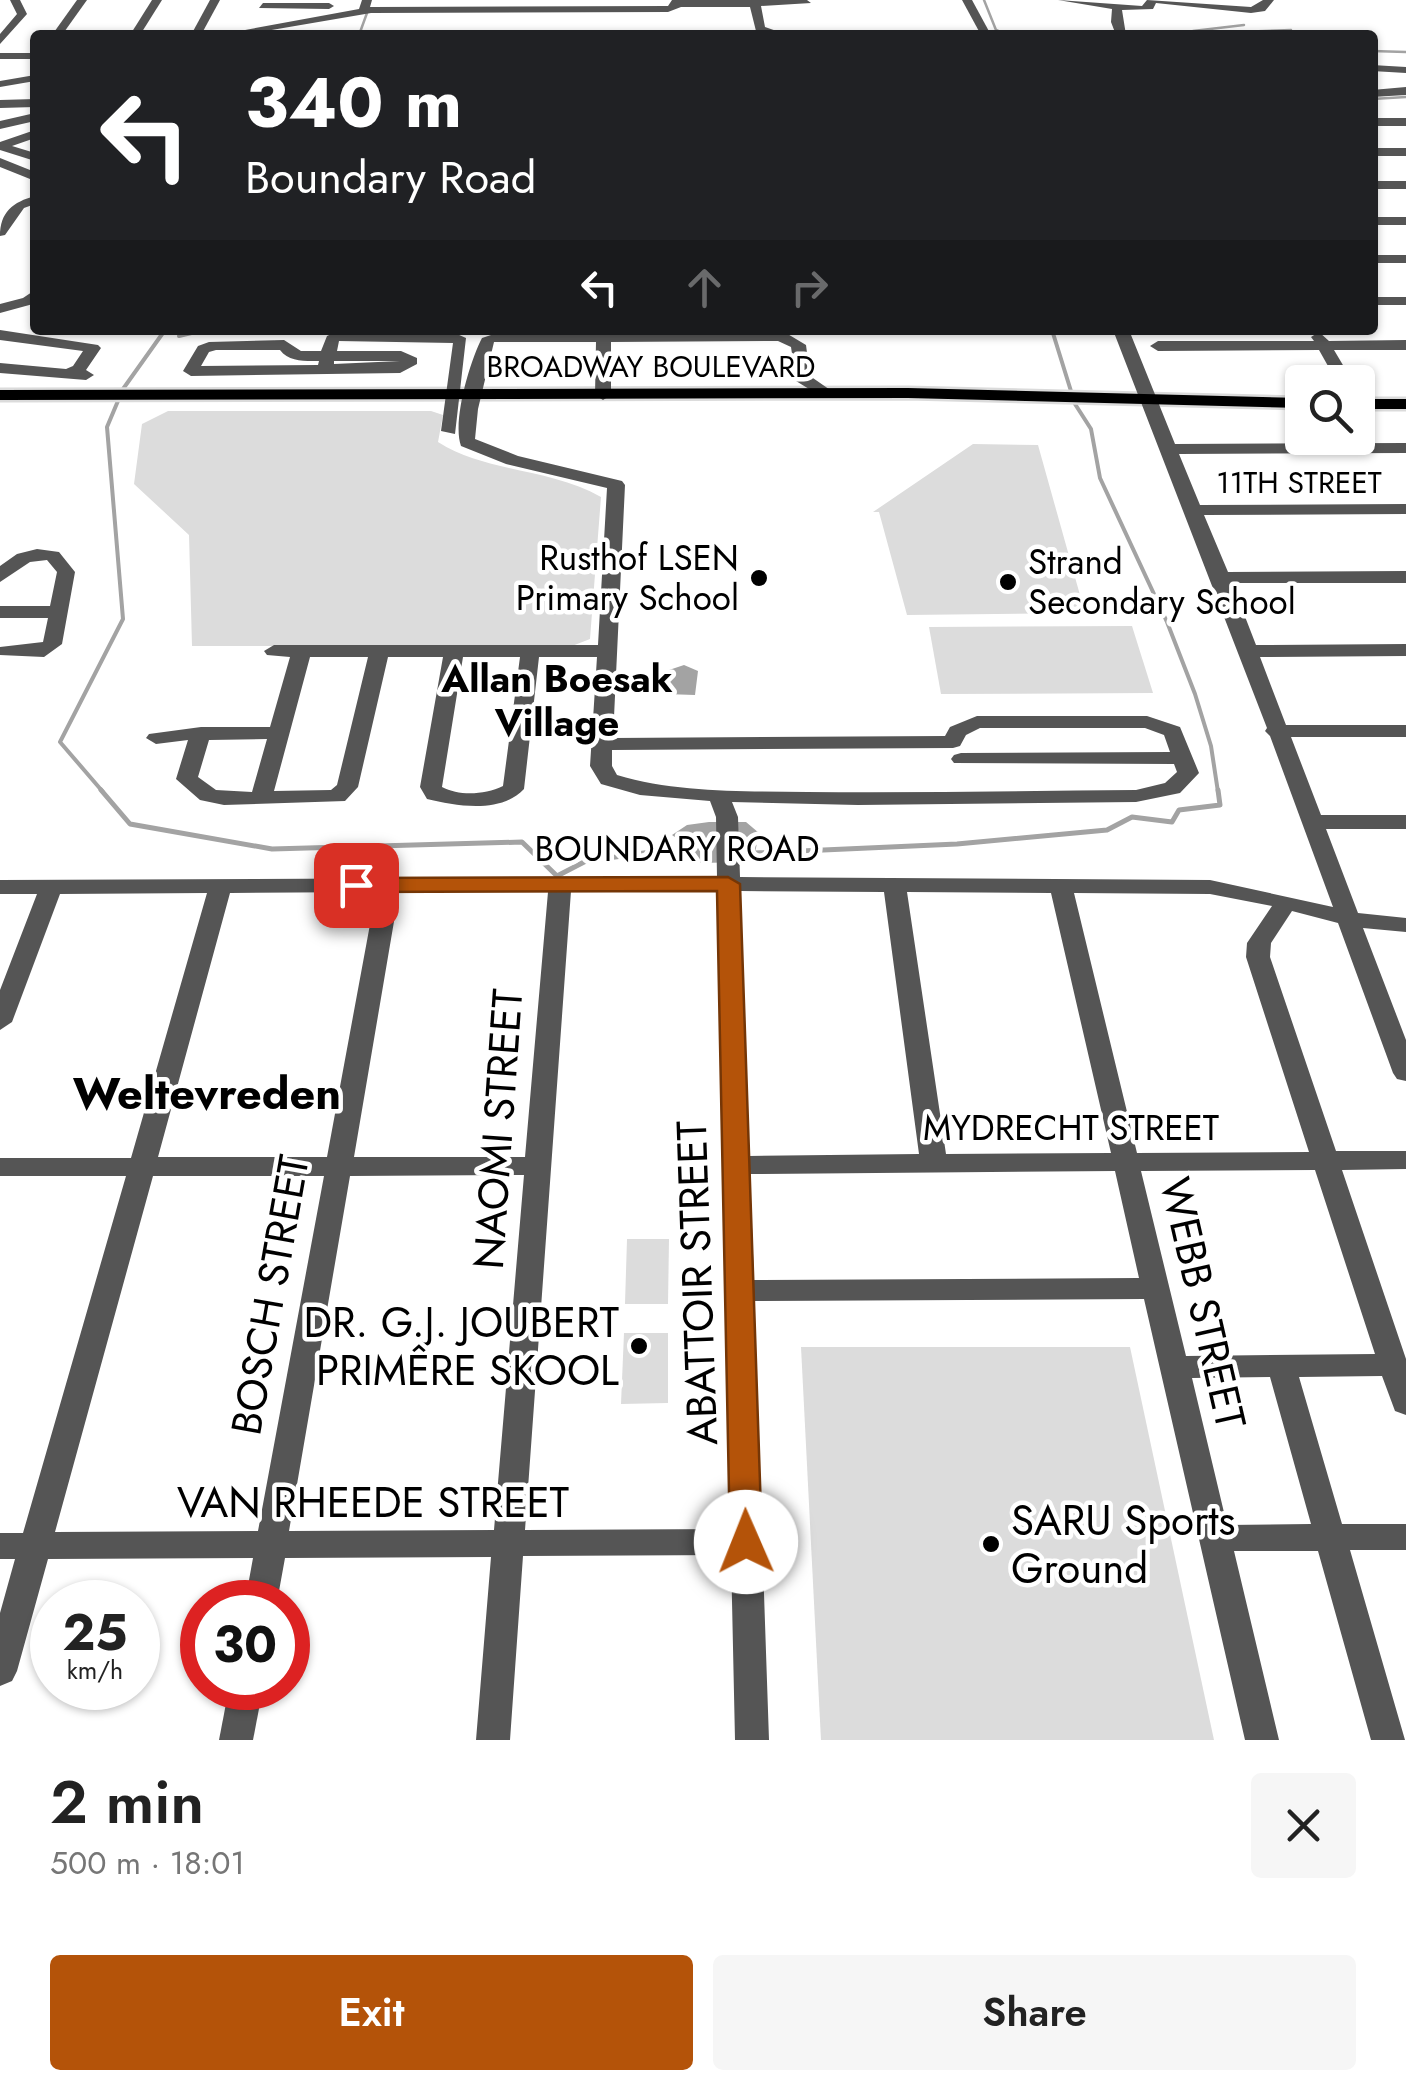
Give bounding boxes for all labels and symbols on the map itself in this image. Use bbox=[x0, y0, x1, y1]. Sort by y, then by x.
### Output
street label: BROADWAY BOULEVARD bbox=[487, 345, 815, 388]
street label: 11TH STREET bbox=[1216, 461, 1382, 504]
place label: Rusthof LSEN Primary School bbox=[516, 533, 739, 623]
place label: Strand Secondary School bbox=[1028, 537, 1296, 627]
marker: Rusthof LSEN Primary School bbox=[748, 567, 770, 589]
marker: Strand Secondary School bbox=[997, 571, 1019, 593]
district label: Allan Boesak Village bbox=[440, 651, 673, 750]
street label: BOUNDARY ROAD bbox=[535, 824, 819, 874]
pin bbox=[314, 843, 399, 928]
street label: NAOMI STREET bbox=[458, 986, 538, 1271]
district label: Weltevreden bbox=[73, 1061, 341, 1126]
street label: MYDRECHT STREET bbox=[923, 1103, 1219, 1153]
street label: ABATTOIR STREET bbox=[661, 1119, 733, 1446]
street label: BOSCH STREET bbox=[215, 1150, 325, 1440]
street label: WEBB STREET bbox=[1144, 1171, 1262, 1435]
place label: DR. G.J. JOUBERT PRIMÊRE SKOOL bbox=[303, 1292, 619, 1401]
marker: DR. G.J. JOUBERT PRIMÊRE SKOOL bbox=[628, 1335, 650, 1357]
street label: VAN RHEEDE STREET bbox=[177, 1472, 570, 1533]
position arrow bbox=[694, 1490, 798, 1594]
place label: SARU Sports Ground bbox=[1011, 1490, 1235, 1599]
marker: SARU Sports Ground bbox=[980, 1533, 1002, 1555]
speed limit sign: 30 bbox=[180, 1580, 310, 1710]

